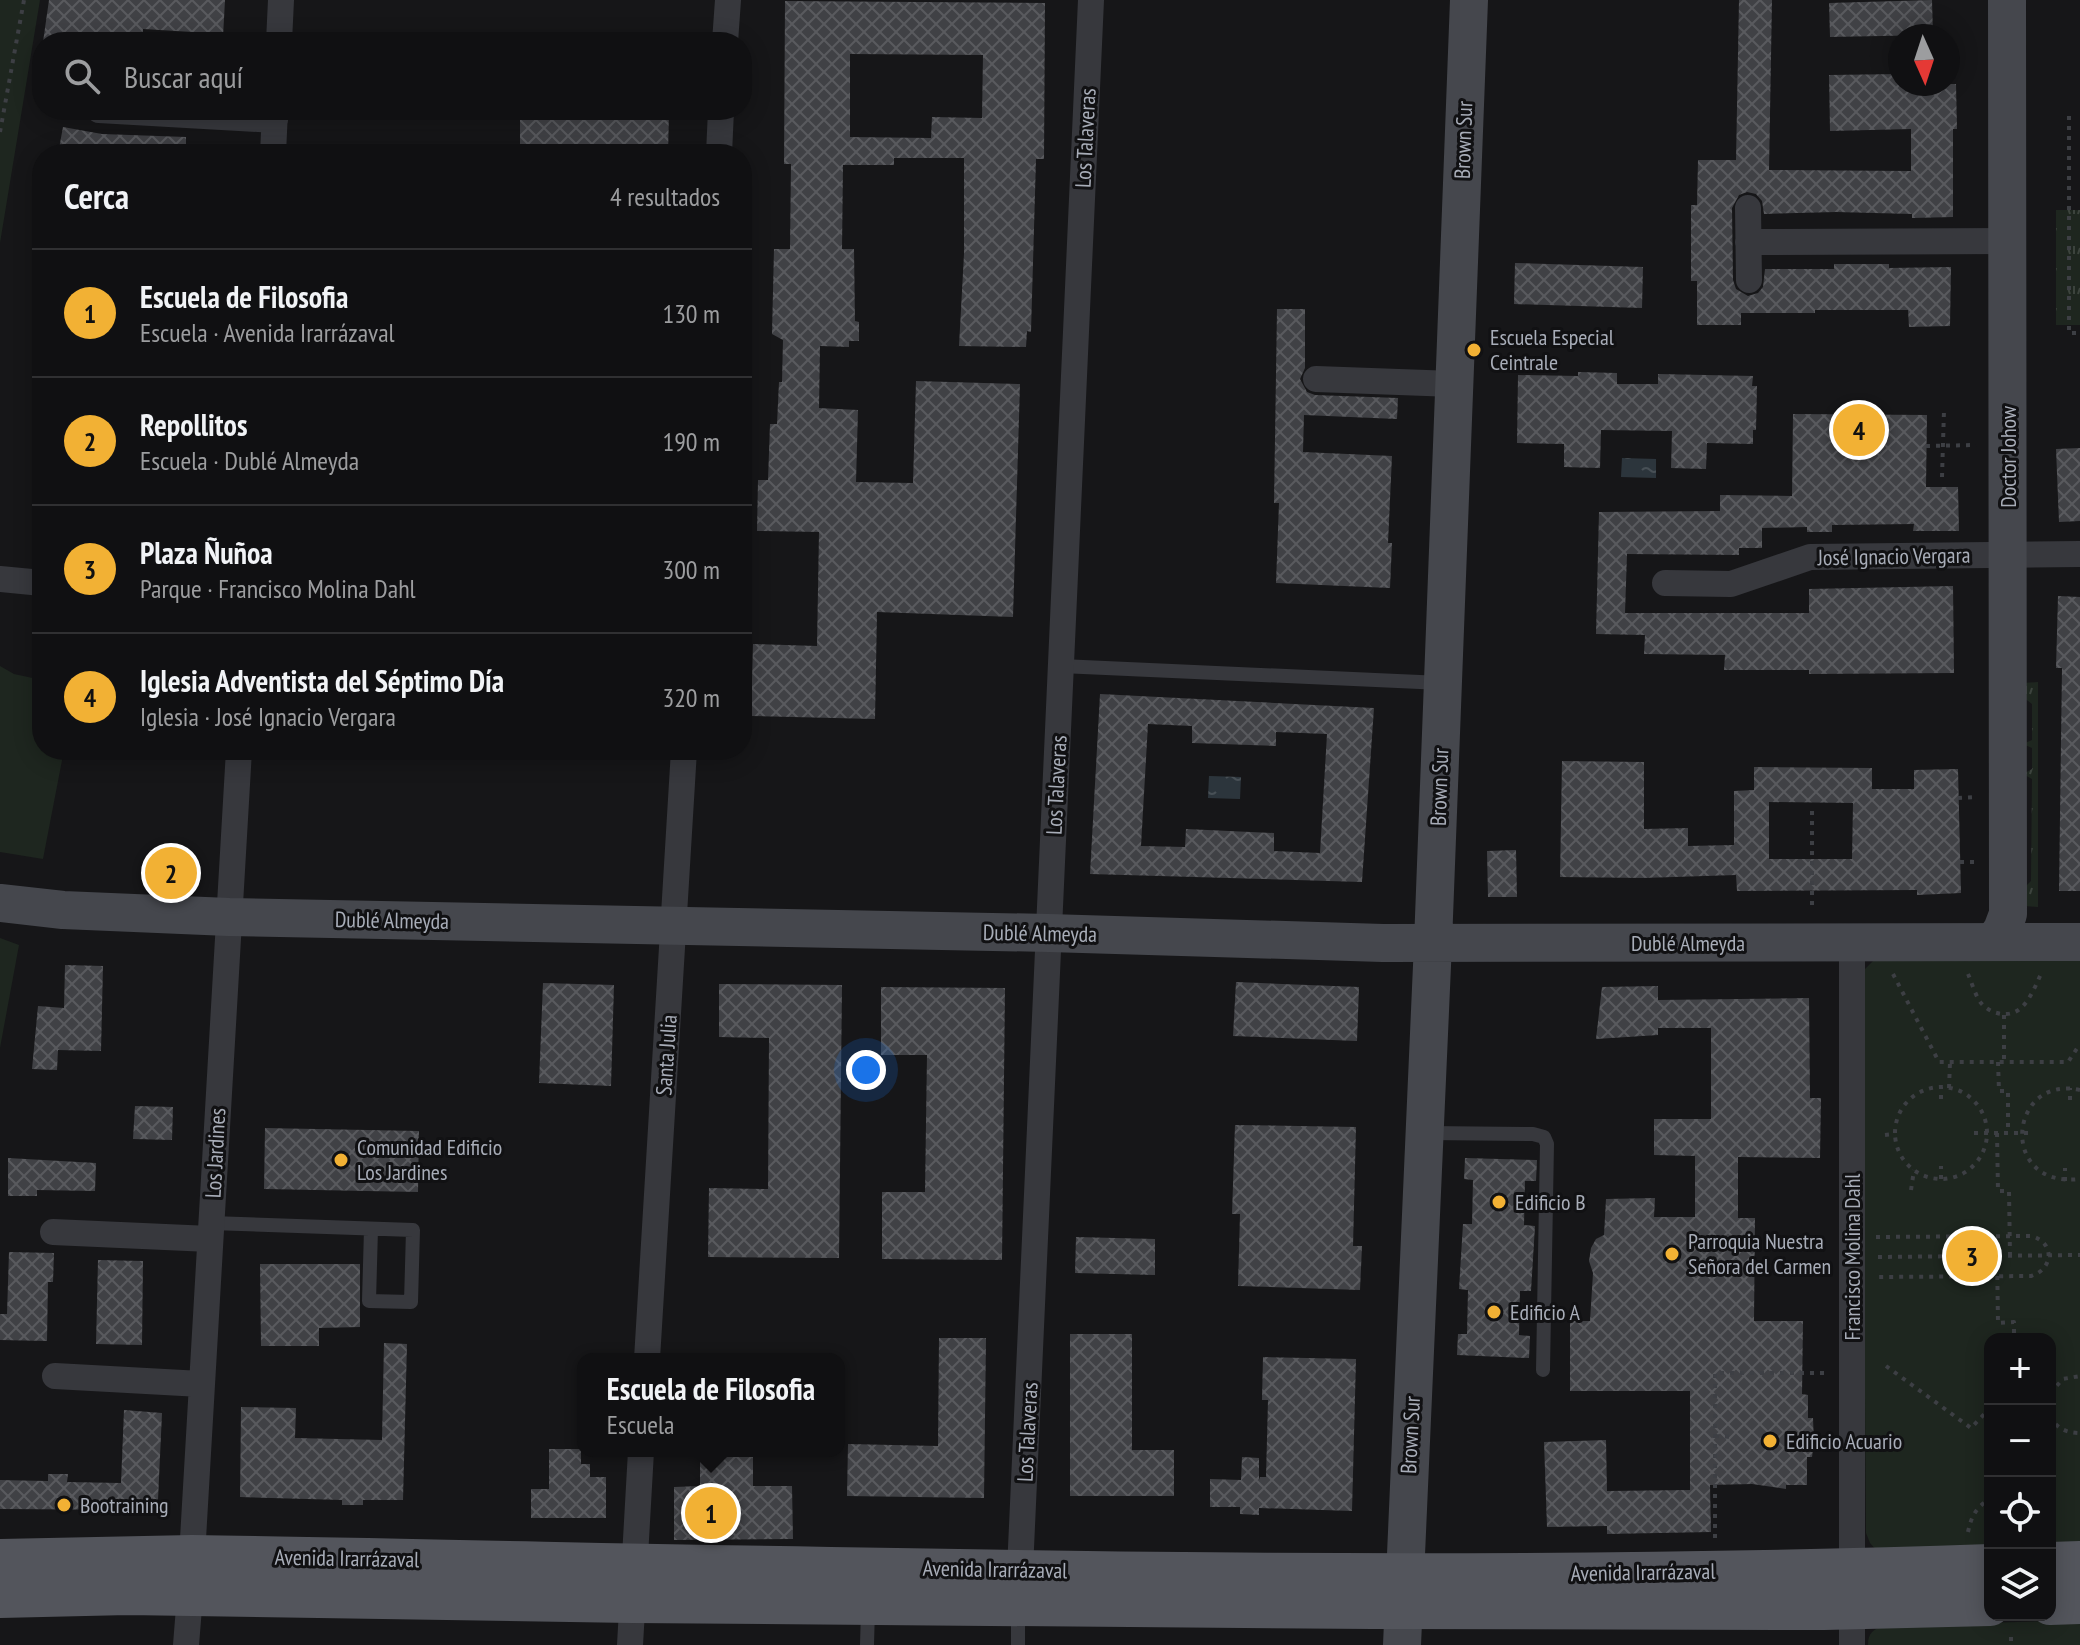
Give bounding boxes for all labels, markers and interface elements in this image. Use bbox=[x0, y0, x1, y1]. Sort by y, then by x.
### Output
north arrow bbox=[1888, 24, 1960, 96]
search box bbox=[32, 32, 752, 120]
icon: search bbox=[60, 54, 104, 98]
text: Buscar aquí bbox=[124, 57, 243, 96]
street label: Los Talaveras bbox=[1068, 87, 1102, 189]
street label: Brown Sur bbox=[1448, 101, 1478, 179]
text: Cerca bbox=[64, 174, 129, 218]
text: 4 resultados bbox=[610, 180, 720, 213]
text: Escuela de Filosofia bbox=[140, 277, 348, 316]
text: 1 bbox=[84, 297, 96, 330]
text: 130 m bbox=[662, 297, 720, 330]
text: Escuela · Avenida Irarrázaval bbox=[140, 316, 395, 349]
place label: Escuela Especial Ceintrale bbox=[1490, 323, 1615, 376]
marker: Escuela Especial Ceintrale bbox=[1465, 341, 1483, 359]
pin: 4 bbox=[1833, 400, 1885, 460]
text: Repollitos bbox=[140, 405, 247, 444]
street label: Doctor Johow bbox=[1994, 406, 2022, 508]
text: 2 bbox=[84, 425, 96, 458]
text: 190 m bbox=[662, 425, 720, 458]
text: Escuela · Dublé Almeyda bbox=[140, 444, 359, 477]
text: Plaza Ñuñoa bbox=[140, 533, 273, 572]
street label: José Ignacio Vergara bbox=[1816, 541, 1971, 571]
text: 3 bbox=[84, 553, 96, 586]
text: 300 m bbox=[662, 553, 720, 586]
text: Parque · Francisco Molina Dahl bbox=[140, 572, 416, 605]
text: Iglesia Adventista del Séptimo Día bbox=[140, 661, 504, 700]
text: 4 bbox=[84, 681, 96, 714]
text: 320 m bbox=[662, 681, 720, 714]
text: Iglesia · José Ignacio Vergara bbox=[140, 700, 396, 733]
street label: Los Talaveras bbox=[1039, 734, 1073, 836]
street label: Brown Sur bbox=[1424, 748, 1454, 826]
pin: 2 bbox=[145, 843, 197, 903]
street label: Dublé Almeyda bbox=[335, 905, 449, 935]
street label: Dublé Almeyda bbox=[983, 918, 1097, 948]
street label: Dublé Almeyda bbox=[1631, 929, 1745, 957]
street label: Santa Julia bbox=[649, 1014, 683, 1096]
your location bbox=[846, 1050, 886, 1090]
street label: Los Jardines bbox=[199, 1107, 231, 1199]
place label: Comunidad Edificio Los Jardines bbox=[357, 1133, 502, 1186]
marker: Comunidad Edificio Los Jardines bbox=[332, 1151, 350, 1169]
street label: Francisco Molina Dahl bbox=[1838, 1173, 1866, 1340]
place label: Edificio B bbox=[1515, 1188, 1586, 1216]
marker: Edificio B bbox=[1490, 1193, 1508, 1211]
pin: 3 bbox=[1946, 1226, 1998, 1286]
place label: Parroquia Nuestra Señora del Carmen bbox=[1688, 1227, 1831, 1280]
marker: Parroquia Nuestra Señora del Carmen bbox=[1663, 1245, 1681, 1263]
place label: Edificio A bbox=[1510, 1298, 1581, 1326]
marker: Edificio A bbox=[1485, 1303, 1503, 1321]
map controls bbox=[1984, 1333, 2056, 1621]
button: + bbox=[1984, 1333, 2056, 1405]
popup bbox=[577, 1353, 845, 1457]
text: Escuela de Filosofia bbox=[607, 1369, 815, 1408]
street label: Los Talaveras bbox=[1010, 1381, 1044, 1483]
street label: Brown Sur bbox=[1394, 1395, 1426, 1475]
button: − bbox=[1984, 1405, 2056, 1477]
text: Escuela bbox=[607, 1408, 675, 1441]
place label: Edificio Acuario bbox=[1786, 1427, 1902, 1455]
marker: Edificio Acuario bbox=[1761, 1432, 1779, 1450]
button: locate bbox=[1984, 1477, 2056, 1549]
pin: 1 bbox=[685, 1483, 737, 1543]
place label: Bootraining bbox=[80, 1491, 169, 1519]
marker: Bootraining bbox=[55, 1496, 73, 1514]
street label: Avenida Irarrázaval bbox=[274, 1543, 420, 1573]
button: layers bbox=[1984, 1549, 2056, 1621]
street label: Avenida Irarrázaval bbox=[922, 1554, 1068, 1584]
street label: Avenida Irarrázaval bbox=[1570, 1557, 1716, 1587]

